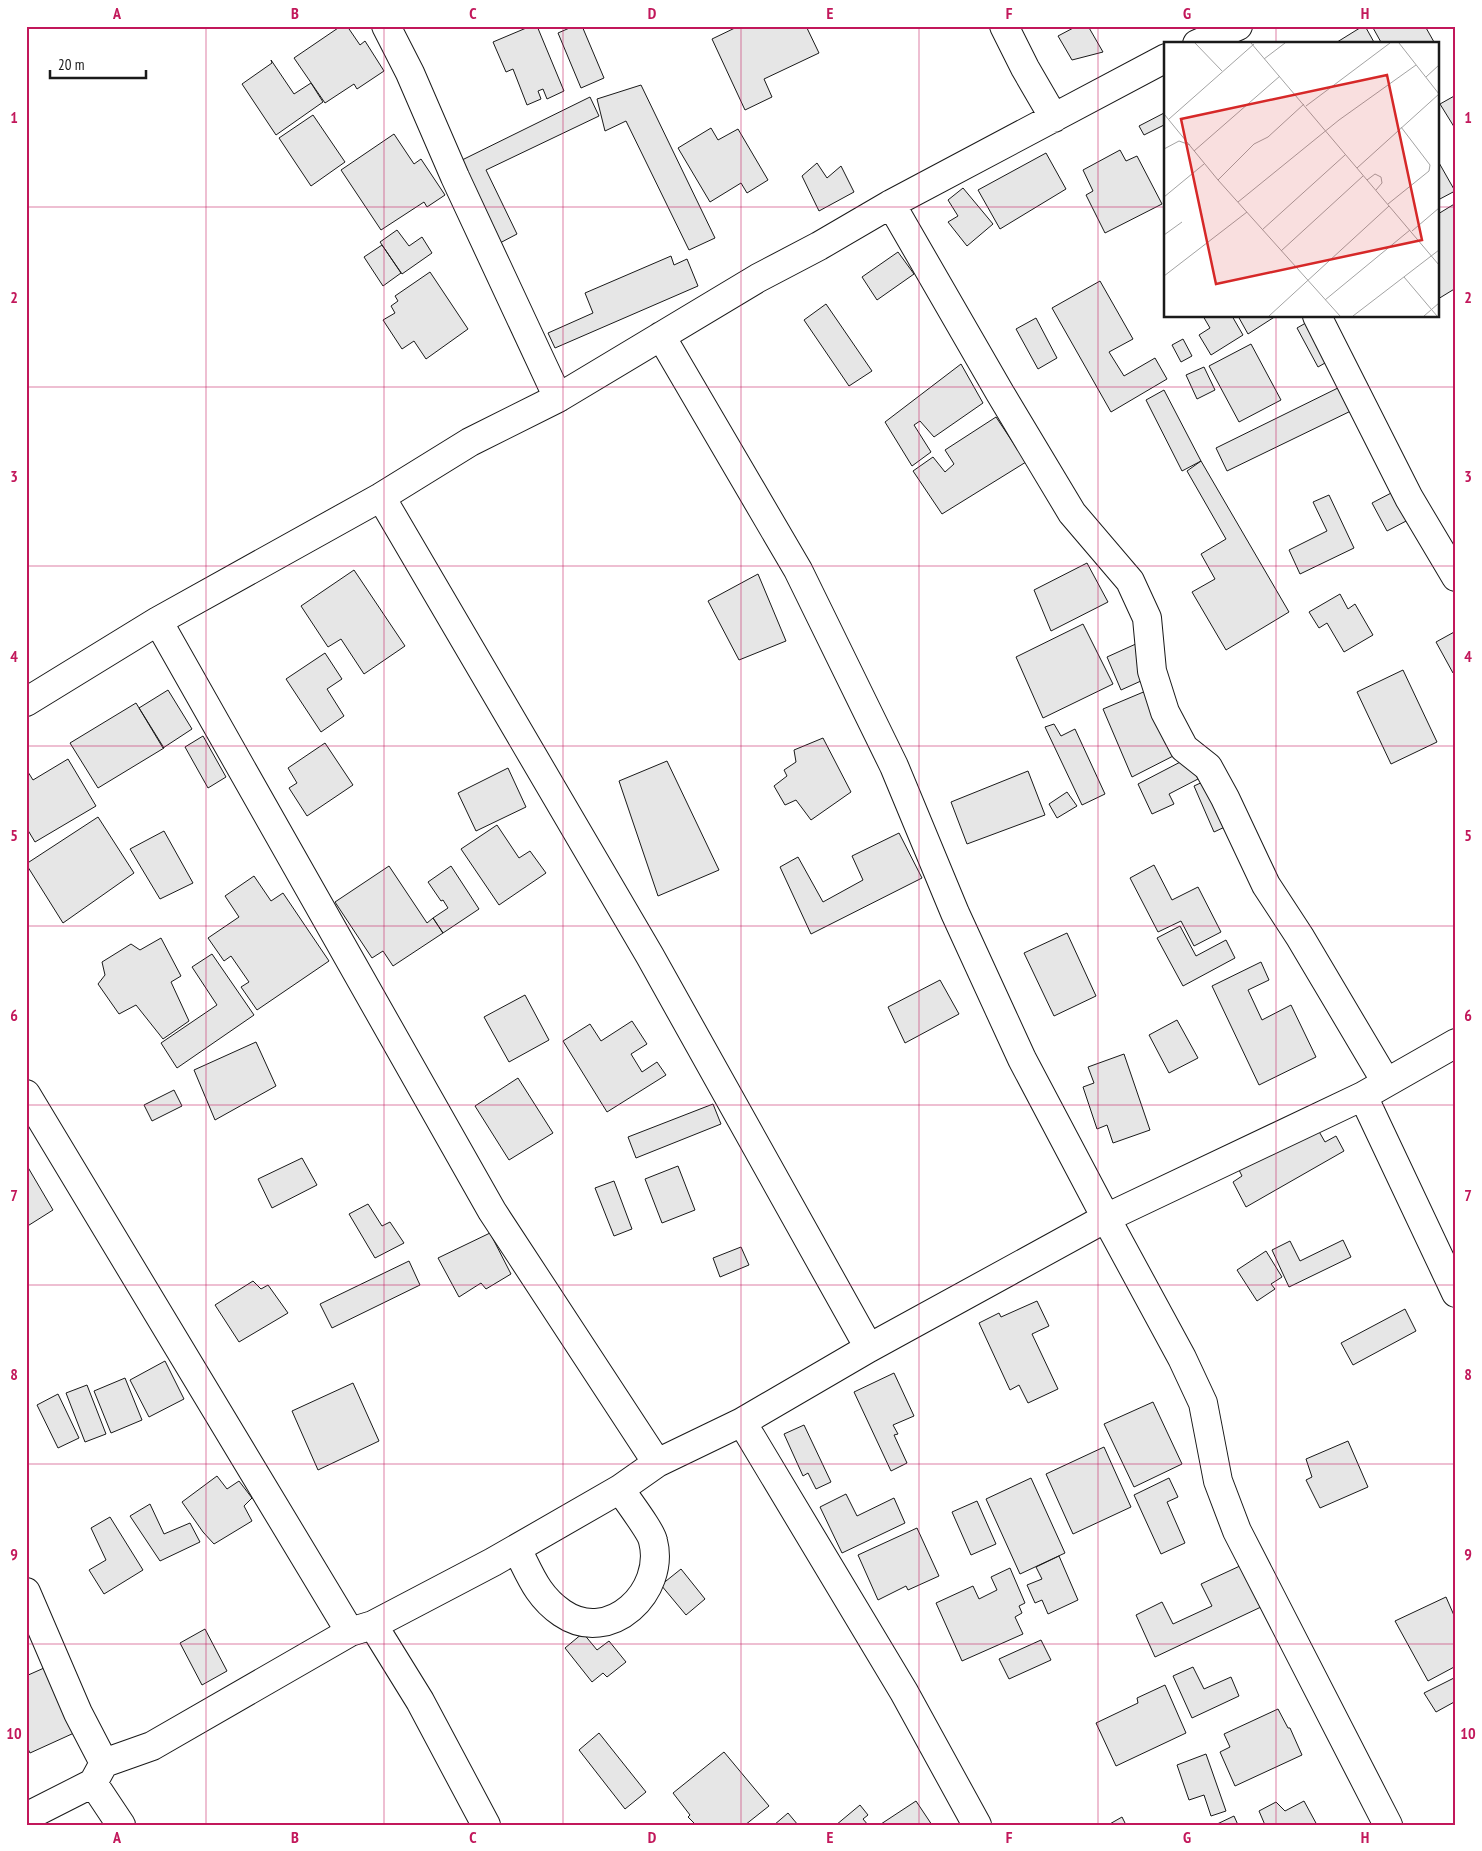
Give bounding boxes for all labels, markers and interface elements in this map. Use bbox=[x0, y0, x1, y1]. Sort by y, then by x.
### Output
text: A bbox=[112, 3, 122, 23]
text: B bbox=[291, 3, 299, 23]
text: C bbox=[469, 3, 477, 23]
text: D bbox=[648, 3, 657, 23]
text: E bbox=[827, 3, 834, 23]
text: F bbox=[1006, 3, 1013, 23]
text: G bbox=[1183, 3, 1191, 23]
text: H bbox=[1361, 3, 1369, 23]
inset map bbox=[1164, 42, 1440, 318]
scale bar bbox=[50, 48, 146, 80]
text: 20 m bbox=[58, 55, 84, 74]
text: 1 bbox=[10, 107, 18, 127]
text: 1 bbox=[1464, 107, 1472, 127]
text: 2 bbox=[10, 287, 18, 307]
text: 2 bbox=[1464, 287, 1472, 307]
text: 3 bbox=[10, 466, 18, 486]
text: 3 bbox=[1464, 466, 1472, 486]
text: 4 bbox=[10, 646, 18, 666]
text: 4 bbox=[1464, 646, 1472, 666]
text: 5 bbox=[10, 825, 18, 845]
text: 5 bbox=[1464, 825, 1472, 845]
text: 6 bbox=[10, 1005, 18, 1025]
text: 6 bbox=[1464, 1005, 1472, 1025]
text: 7 bbox=[10, 1185, 18, 1205]
text: 7 bbox=[1464, 1185, 1472, 1205]
text: 8 bbox=[10, 1364, 18, 1384]
text: 8 bbox=[1464, 1364, 1472, 1384]
text: 9 bbox=[10, 1544, 18, 1564]
text: 9 bbox=[1464, 1544, 1472, 1564]
text: 10 bbox=[6, 1723, 22, 1743]
text: 10 bbox=[1460, 1723, 1476, 1743]
text: A bbox=[112, 1827, 122, 1847]
text: B bbox=[291, 1827, 299, 1847]
text: C bbox=[469, 1827, 477, 1847]
text: D bbox=[648, 1827, 657, 1847]
text: E bbox=[827, 1827, 834, 1847]
text: F bbox=[1006, 1827, 1013, 1847]
text: G bbox=[1183, 1827, 1191, 1847]
text: H bbox=[1361, 1827, 1369, 1847]

